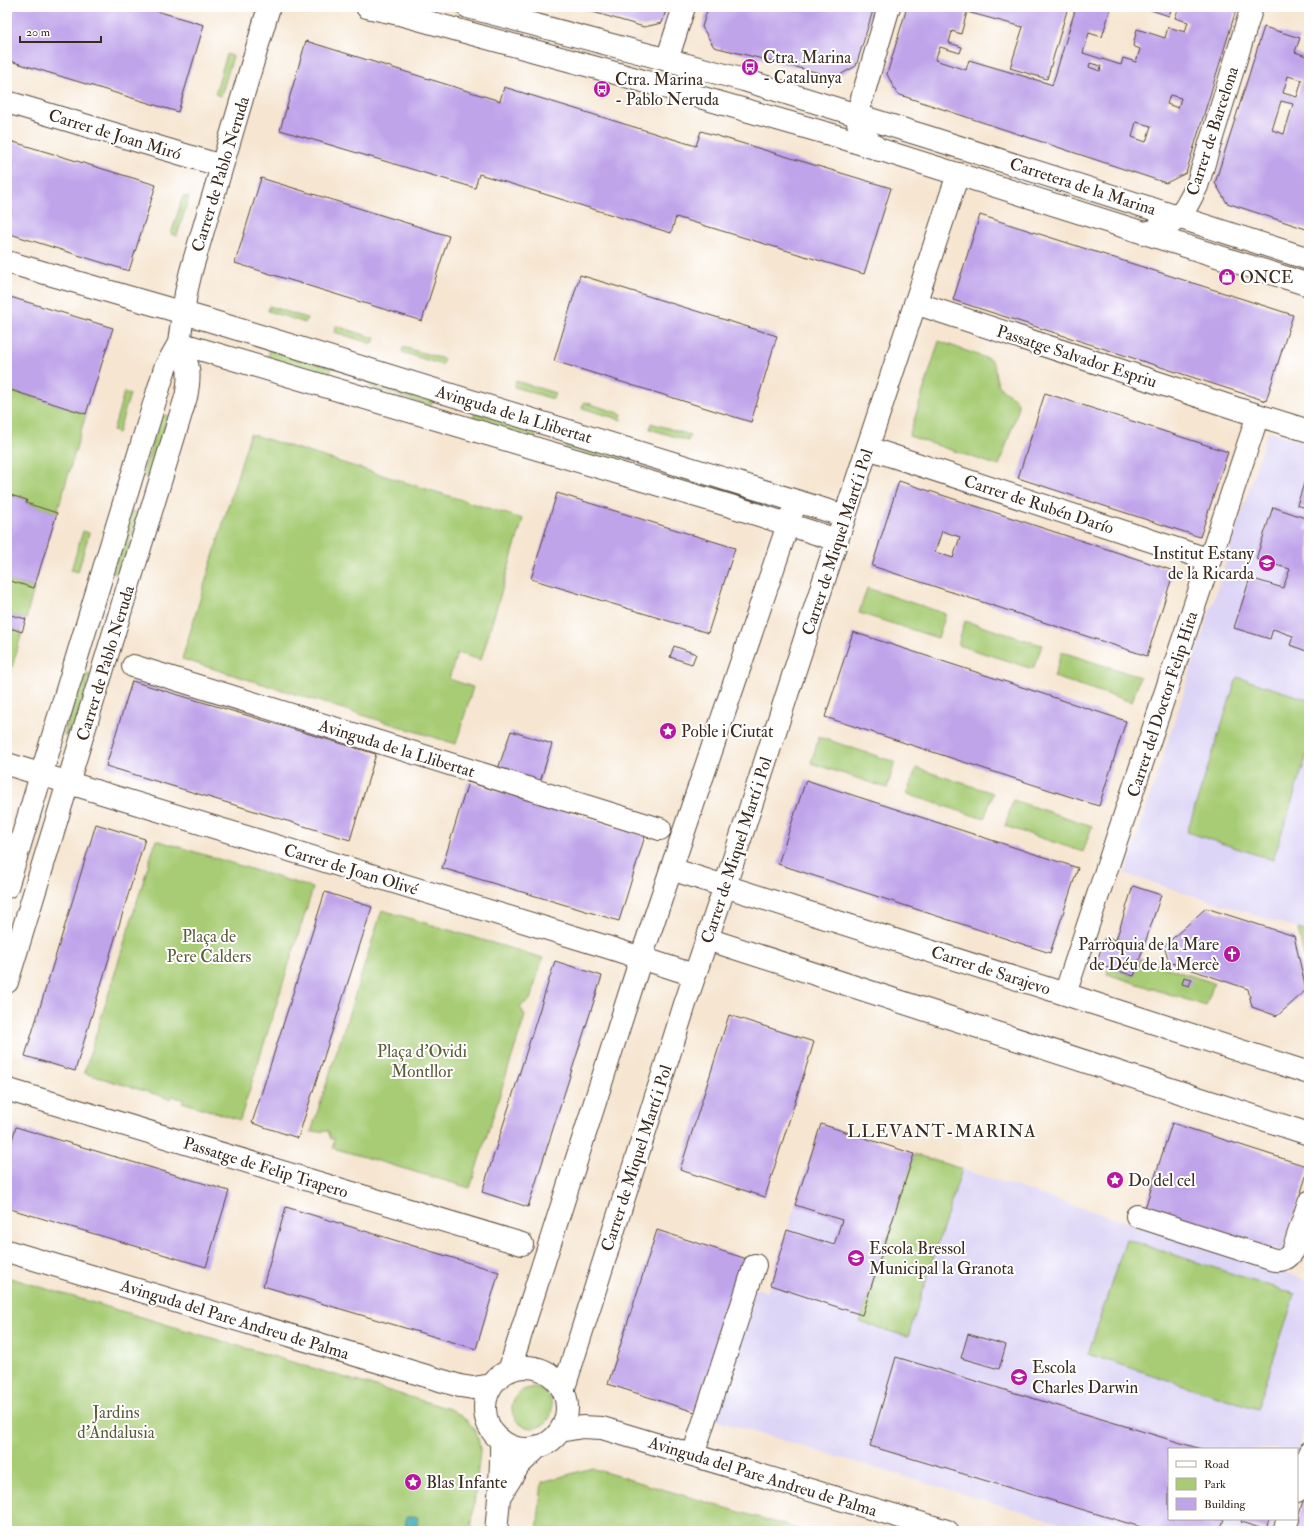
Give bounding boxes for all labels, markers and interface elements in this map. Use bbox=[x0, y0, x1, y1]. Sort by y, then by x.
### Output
scale bar bbox=[20, 18, 101, 44]
text: 20 m bbox=[26, 25, 51, 40]
place label: Ctra. Marina - Catalunya bbox=[763, 47, 852, 89]
bus stop icon: Ctra. Marina - Catalunya bbox=[740, 57, 760, 77]
street label: Carrer de Barcelona bbox=[1182, 63, 1244, 198]
place label: Ctra. Marina - Pablo Neruda bbox=[615, 69, 720, 110]
bus stop icon: Ctra. Marina - Pablo Neruda bbox=[592, 79, 612, 99]
street label: Carrer de Pablo Neruda bbox=[187, 93, 254, 254]
street label: Carrer de Joan Miró bbox=[46, 104, 184, 166]
street label: Carretera de la Marina bbox=[1007, 153, 1160, 220]
shop icon: ONCE bbox=[1217, 267, 1237, 287]
place label: ONCE bbox=[1240, 267, 1293, 288]
street label: Passatge Salvador Espriu bbox=[994, 321, 1160, 393]
street label: Avinguda de la Llibertat bbox=[432, 380, 595, 448]
street label: Carrer de Miquel Martí i Pol bbox=[797, 446, 878, 638]
street label: Carrer de Rubén Darío bbox=[961, 470, 1116, 539]
place label: Institut Estany de la Ricarda bbox=[1153, 543, 1255, 584]
school or university icon: Institut Estany de la Ricarda bbox=[1257, 553, 1277, 573]
street label: Carrer de Pablo Neruda bbox=[72, 582, 139, 743]
street label: Carrer del Doctor Felip Hita bbox=[1123, 608, 1204, 800]
street label: Avinguda de la Llibertat bbox=[315, 714, 478, 782]
place icon: Poble i Ciutat bbox=[658, 721, 678, 741]
place label: Poble i Ciutat bbox=[681, 721, 774, 742]
street label: Carrer de Miquel Martí i Pol bbox=[696, 754, 777, 946]
street label: Carrer de Joan Olivé bbox=[281, 839, 421, 901]
park label: Plaça de Pere Calders bbox=[167, 926, 252, 967]
place label: Parròquia de la Mare de Déu de la Mercè bbox=[1078, 934, 1219, 975]
street label: Carrer de Sarajevo bbox=[929, 941, 1053, 1000]
church icon: Parròquia de la Mare de Déu de la Mercè bbox=[1222, 944, 1242, 964]
park label: Plaça d'Ovidi Montllor bbox=[377, 1041, 467, 1082]
street label: Carrer de Miquel Martí i Pol bbox=[596, 1062, 677, 1254]
district label: LLEVANT-MARINA bbox=[847, 1120, 1037, 1143]
street label: Passatge de Felip Trapero bbox=[181, 1132, 351, 1204]
place icon: Do del cel bbox=[1105, 1170, 1125, 1190]
place label: Do del cel bbox=[1128, 1170, 1196, 1191]
place label: Escola Bressol Municipal la Granota bbox=[869, 1238, 1015, 1280]
school or university icon: Escola Bressol Municipal la Granota bbox=[846, 1248, 866, 1268]
street label: Avinguda del Pare Andreu de Palma bbox=[117, 1274, 353, 1365]
place label: Escola Charles Darwin bbox=[1032, 1357, 1139, 1398]
school or university icon: Escola Charles Darwin bbox=[1009, 1367, 1029, 1387]
park label: Jardins d'Andalusia bbox=[77, 1402, 156, 1443]
street label: Avinguda del Pare Andreu de Palma bbox=[645, 1431, 881, 1522]
legend bbox=[1168, 1448, 1298, 1520]
text: Road bbox=[1204, 1457, 1229, 1472]
place icon: Blas Infante bbox=[403, 1472, 423, 1492]
place label: Blas Infante bbox=[426, 1472, 507, 1493]
text: Park bbox=[1204, 1477, 1226, 1492]
text: Building bbox=[1204, 1497, 1247, 1512]

